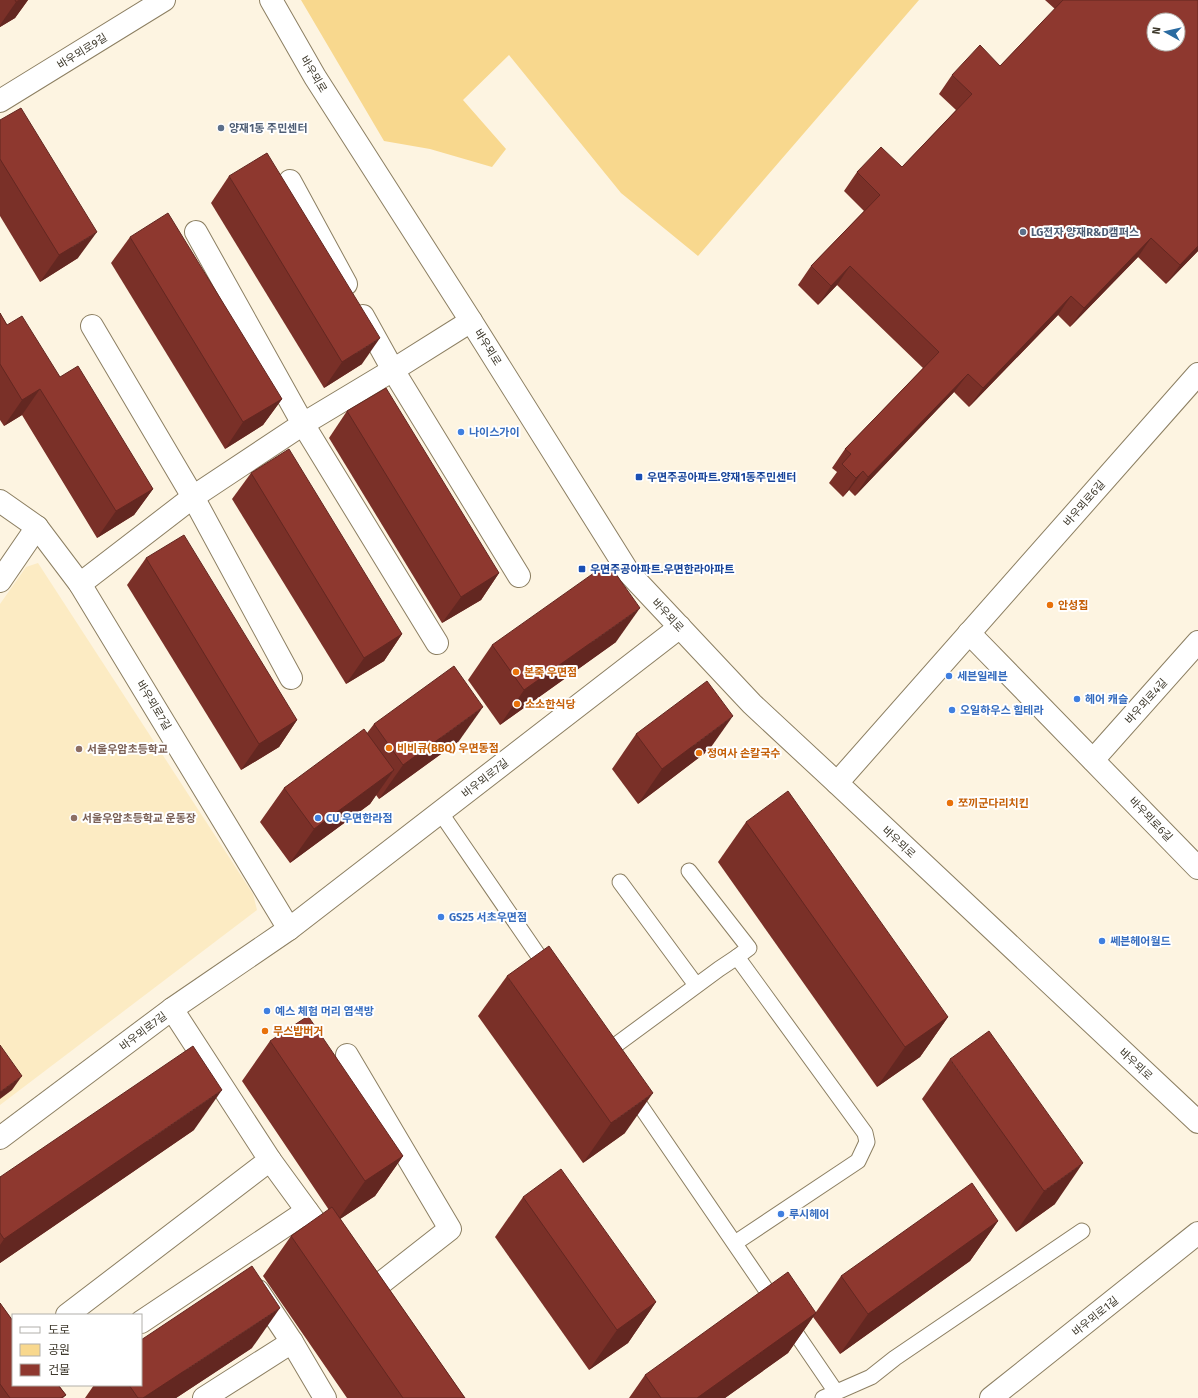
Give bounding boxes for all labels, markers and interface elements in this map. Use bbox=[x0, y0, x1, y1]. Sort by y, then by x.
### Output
north arrow bbox=[1146, 12, 1186, 52]
text: N bbox=[1150, 26, 1164, 35]
street label: 바우뫼로9길 bbox=[55, 31, 110, 72]
street label: 바우뫼로 bbox=[298, 54, 330, 95]
place label: 양재1동 주민센터 bbox=[229, 122, 308, 135]
marker: 양재1동 주민센터 bbox=[216, 123, 226, 133]
place label: LG전자 양재R&D캠퍼스 bbox=[1031, 226, 1139, 239]
marker: LG전자 양재R&D캠퍼스 bbox=[1018, 227, 1028, 237]
street label: 바우뫼로 bbox=[471, 327, 504, 368]
place label: 나이스가이 bbox=[469, 426, 520, 439]
marker: 나이스가이 bbox=[456, 427, 466, 437]
place label: 우면주공아파트.양재1동주민센터 bbox=[647, 471, 796, 484]
marker: 우면주공아파트.양재1동주민센터 bbox=[634, 472, 644, 482]
street label: 바우뫼로6길 bbox=[1061, 478, 1108, 529]
place label: 우면주공아파트.우면한라아파트 bbox=[590, 563, 734, 576]
marker: 우면주공아파트.우면한라아파트 bbox=[577, 564, 587, 574]
street label: 바우뫼로 bbox=[649, 596, 686, 635]
place label: 안성집 bbox=[1058, 599, 1088, 612]
marker: 안성집 bbox=[1045, 600, 1055, 610]
place label: 본죽 우면점 bbox=[524, 666, 577, 679]
marker: 본죽 우면점 bbox=[511, 667, 521, 677]
place label: 세븐일레븐 bbox=[957, 670, 1008, 683]
marker: 세븐일레븐 bbox=[944, 671, 954, 681]
street label: 바우뫼로4길 bbox=[1123, 676, 1170, 727]
street label: 바우뫼로7길 bbox=[134, 678, 173, 732]
place label: 헤어 캐슬 bbox=[1085, 693, 1128, 706]
marker: 헤어 캐슬 bbox=[1072, 694, 1082, 704]
place label: 소소한식당 bbox=[525, 698, 576, 711]
marker: 소소한식당 bbox=[512, 699, 522, 709]
place label: 오일하우스 힐테라 bbox=[960, 704, 1044, 717]
marker: 오일하우스 힐테라 bbox=[947, 705, 957, 715]
place label: 비비큐(BBQ) 우면동점 bbox=[397, 742, 499, 755]
place label: 서울우암초등학교 bbox=[87, 743, 168, 756]
marker: 비비큐(BBQ) 우면동점 bbox=[384, 743, 394, 753]
marker: 서울우암초등학교 bbox=[74, 744, 84, 754]
place label: 정여사 손칼국수 bbox=[707, 747, 780, 760]
marker: 정여사 손칼국수 bbox=[694, 748, 704, 758]
street label: 바우뫼로7길 bbox=[459, 756, 511, 801]
street label: 바우뫼로6길 bbox=[1126, 795, 1175, 844]
place label: 쪼끼군다리치킨 bbox=[958, 797, 1029, 810]
marker: 쪼끼군다리치킨 bbox=[945, 798, 955, 808]
place label: 서울우암초등학교 운동장 bbox=[82, 812, 196, 825]
place label: CU 우면한라점 bbox=[326, 812, 393, 825]
marker: 서울우암초등학교 운동장 bbox=[69, 813, 79, 823]
marker: CU 우면한라점 bbox=[313, 813, 323, 823]
street label: 바우뫼로 bbox=[879, 824, 918, 861]
place label: GS25 서초우면점 bbox=[449, 911, 527, 924]
marker: GS25 서초우면점 bbox=[436, 912, 446, 922]
place label: 쎄븐헤어월드 bbox=[1110, 935, 1171, 948]
marker: 쎄븐헤어월드 bbox=[1097, 936, 1107, 946]
place label: 예스 체험 머리 염색방 bbox=[275, 1005, 374, 1018]
marker: 예스 체험 머리 염색방 bbox=[262, 1006, 272, 1016]
street label: 바우뫼로7길 bbox=[117, 1010, 169, 1053]
place label: 무스밥버거 bbox=[273, 1025, 324, 1038]
marker: 무스밥버거 bbox=[260, 1026, 270, 1036]
street label: 바우뫼로 bbox=[1116, 1046, 1155, 1083]
place label: 루시헤어 bbox=[789, 1208, 829, 1221]
marker: 루시헤어 bbox=[776, 1209, 786, 1219]
street label: 바우뫼로1길 bbox=[1070, 1294, 1121, 1339]
legend bbox=[12, 1314, 142, 1386]
text: 도로 bbox=[48, 1323, 70, 1337]
text: 공원 bbox=[48, 1343, 70, 1357]
text: 건물 bbox=[48, 1363, 70, 1377]

